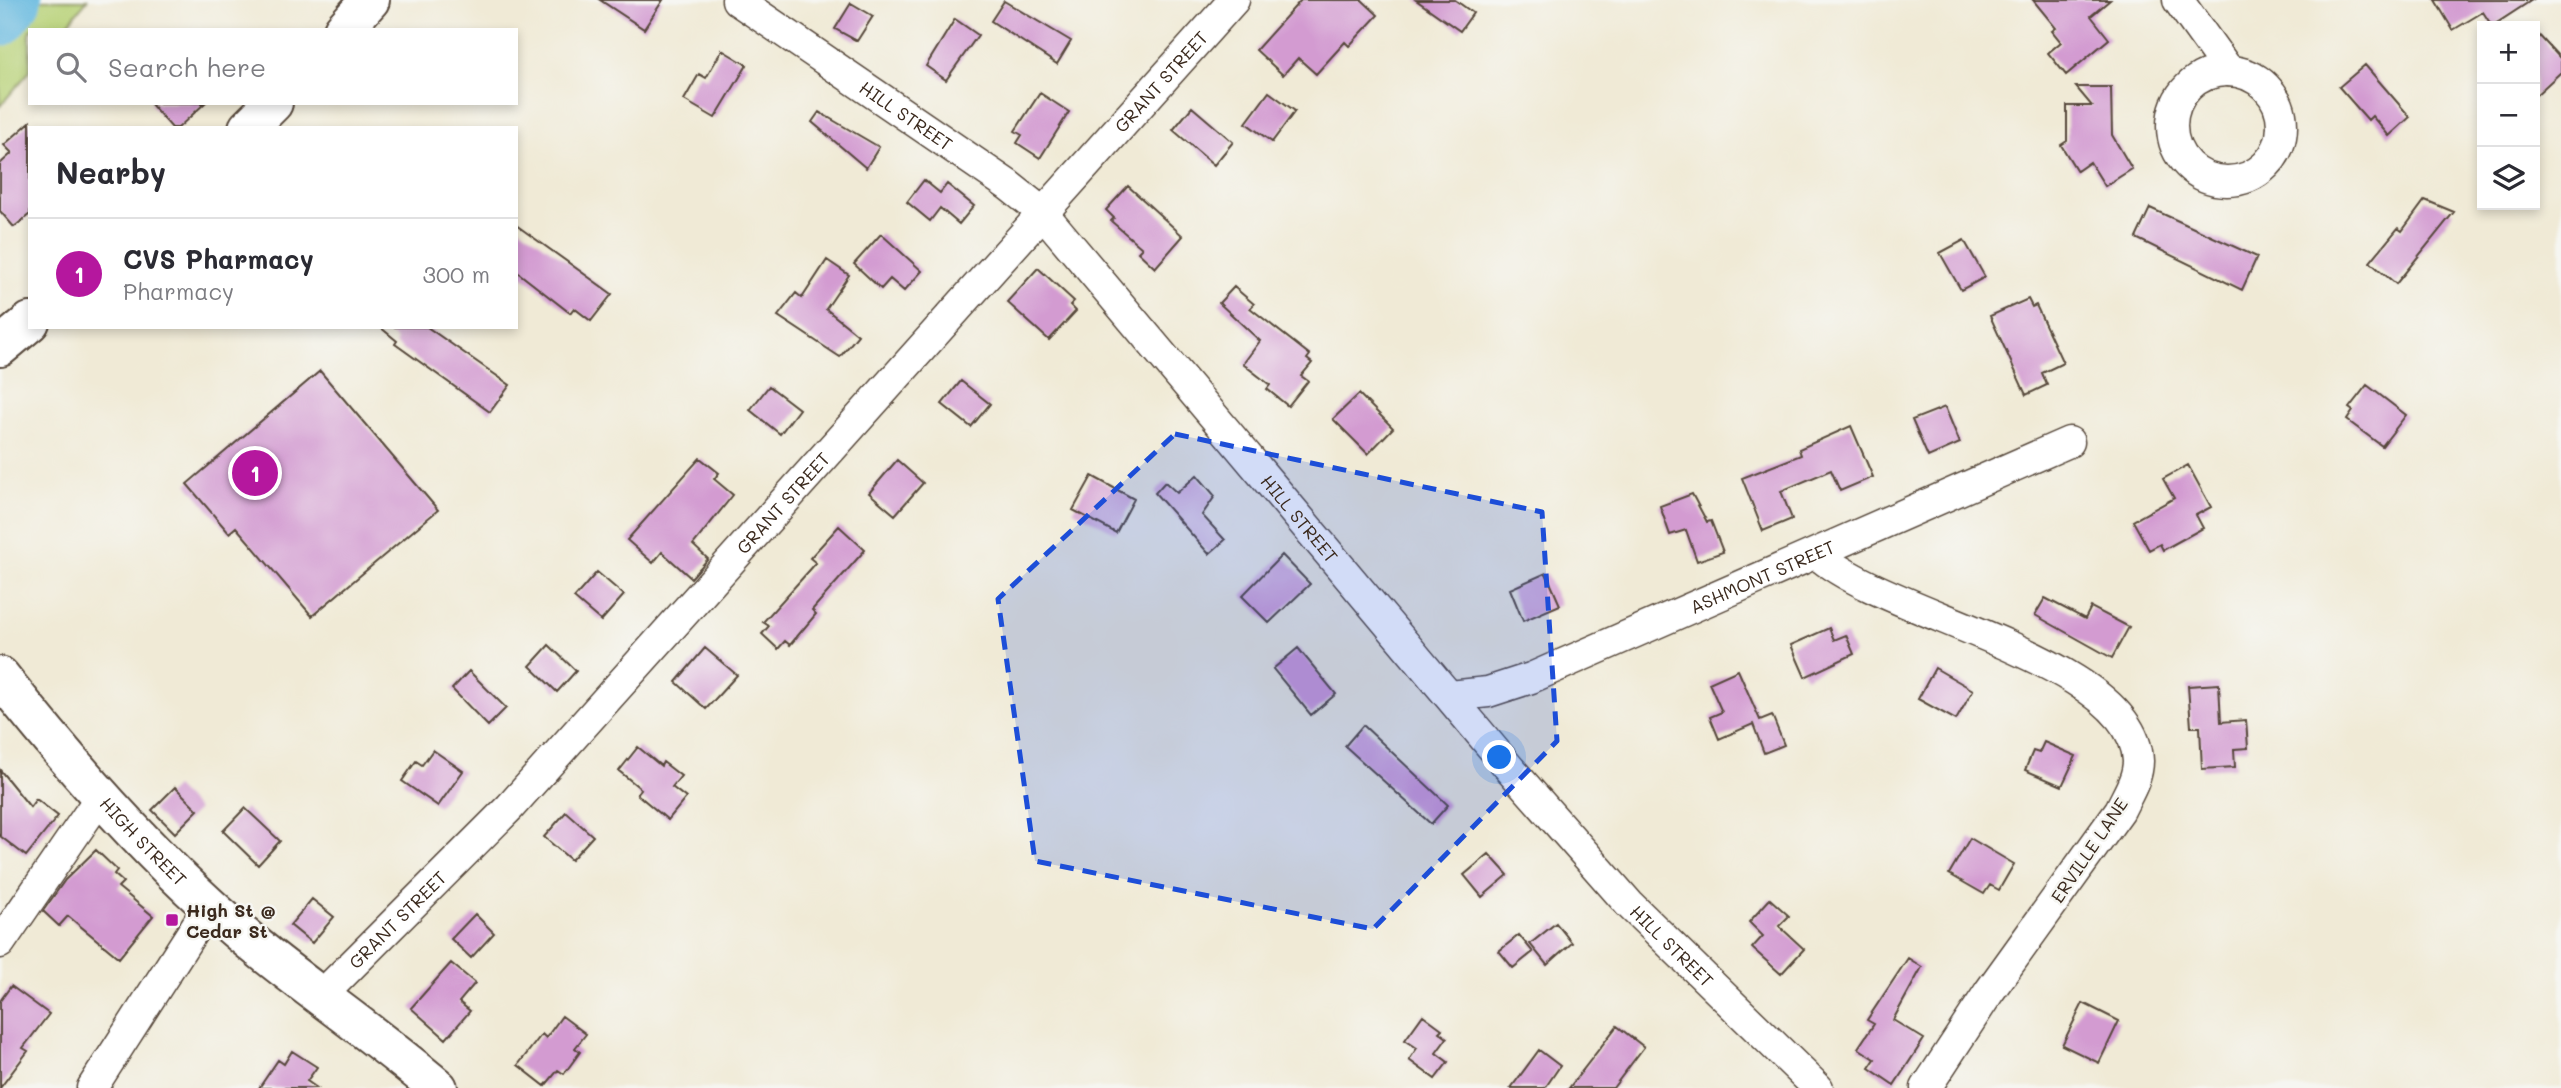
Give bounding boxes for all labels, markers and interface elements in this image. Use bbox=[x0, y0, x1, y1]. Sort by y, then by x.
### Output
map controls bbox=[2477, 21, 2540, 210]
button: + bbox=[2477, 21, 2540, 84]
street label: GRANT STREET bbox=[1109, 26, 1213, 137]
search box bbox=[28, 28, 518, 105]
icon: search bbox=[52, 48, 90, 86]
text: Search here bbox=[108, 50, 266, 84]
street label: HILL STREET bbox=[855, 75, 958, 156]
button: − bbox=[2477, 84, 2540, 147]
button: layers bbox=[2477, 147, 2540, 210]
text: Nearby bbox=[56, 152, 166, 192]
text: CVS Pharmacy bbox=[123, 242, 314, 276]
text: 1 bbox=[74, 259, 84, 289]
text: 300 m bbox=[422, 259, 490, 289]
text: Pharmacy bbox=[123, 276, 234, 306]
pin: 1 bbox=[232, 447, 278, 499]
street label: GRANT STREET bbox=[731, 447, 835, 559]
street label: HILL STREET bbox=[1256, 470, 1344, 568]
street label: ASHMONT STREET bbox=[1686, 534, 1838, 619]
your location bbox=[1482, 740, 1516, 774]
street label: HIGH STREET bbox=[95, 792, 192, 891]
street label: ERVILLE LANE bbox=[2045, 793, 2133, 907]
street label: GRANT STREET bbox=[343, 866, 451, 974]
place label: High St @ Cedar St bbox=[186, 898, 276, 943]
street label: HILL STREET bbox=[1625, 900, 1719, 992]
marker: High St @ Cedar St bbox=[164, 912, 180, 928]

